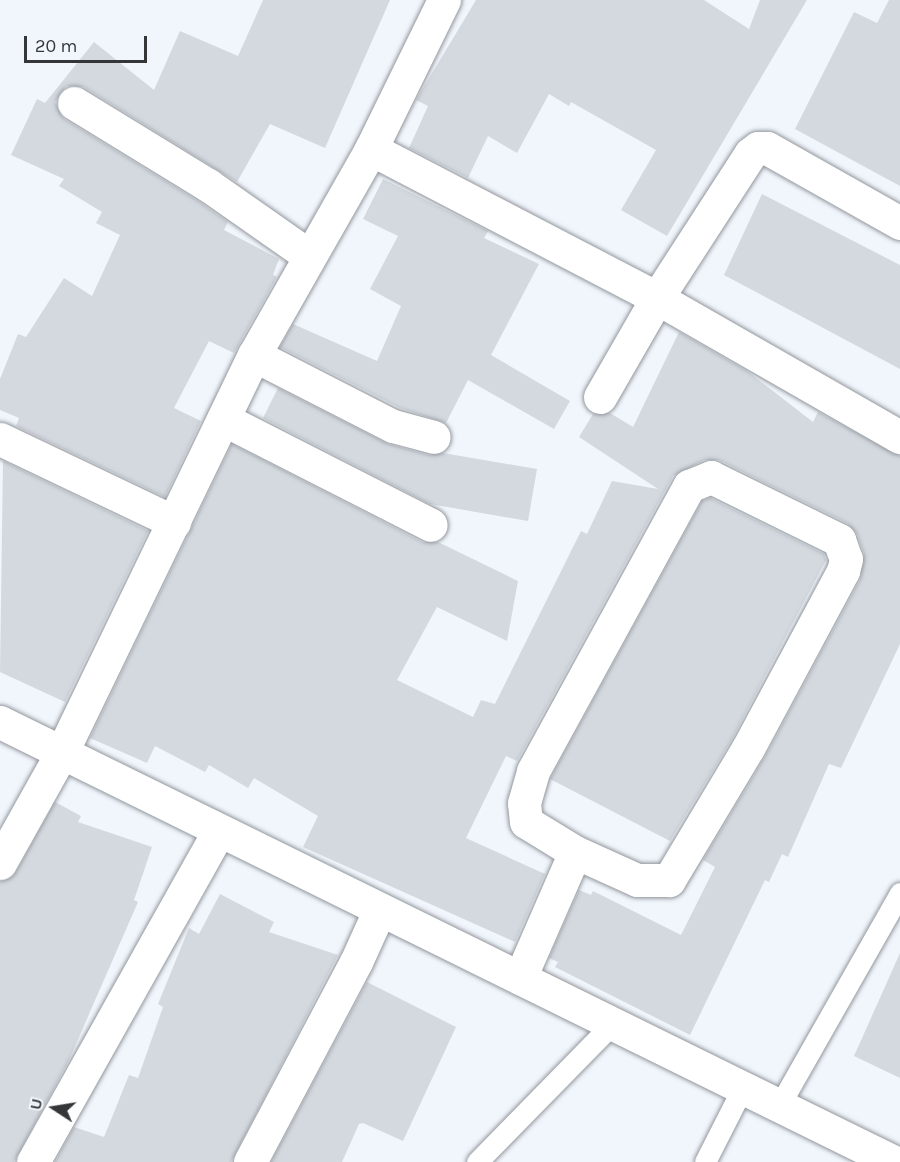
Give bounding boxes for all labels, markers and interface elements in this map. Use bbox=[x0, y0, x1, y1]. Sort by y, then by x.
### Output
scale bar bbox=[27, 24, 150, 62]
text: 20 m bbox=[35, 35, 77, 57]
north arrow bbox=[24, 1078, 84, 1138]
text: U bbox=[25, 1097, 46, 1112]

